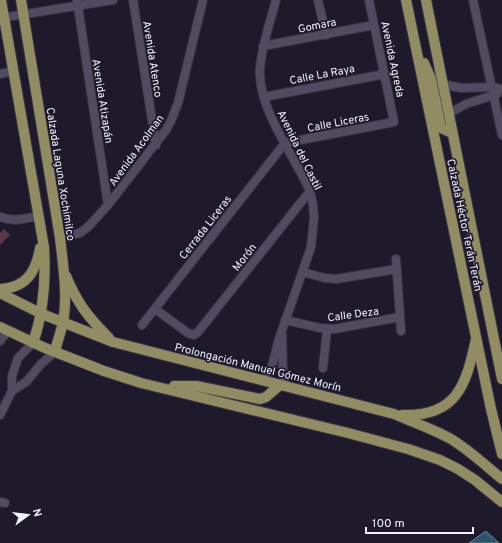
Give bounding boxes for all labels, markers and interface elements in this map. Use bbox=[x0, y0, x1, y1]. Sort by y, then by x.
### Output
street label: Gomara bbox=[297, 15, 338, 37]
street label: Avenida Atenco bbox=[139, 20, 165, 98]
street label: Avenida Agreda bbox=[377, 20, 407, 99]
street label: Avenida Atizapán bbox=[88, 58, 116, 144]
street label: Calle La Raya bbox=[288, 62, 356, 88]
street label: Calzada Laguna Xochimilco bbox=[43, 106, 77, 242]
street label: Avenida del Castil bbox=[274, 108, 325, 193]
street label: Calle Liceras bbox=[306, 110, 370, 136]
street label: Avenida Acolman bbox=[106, 112, 167, 189]
street label: Calzada Héctor Terán Terán bbox=[443, 158, 485, 293]
street label: Cerrada Liceras bbox=[176, 193, 235, 262]
street label: Morón bbox=[230, 241, 260, 274]
street label: Calle Deza bbox=[327, 304, 380, 326]
street label: Prolongación Manuel Gómez Morín bbox=[173, 340, 343, 395]
north arrow bbox=[8, 495, 48, 535]
text: N bbox=[29, 507, 44, 518]
scale bar bbox=[366, 509, 473, 535]
text: 100 m bbox=[372, 516, 405, 532]

